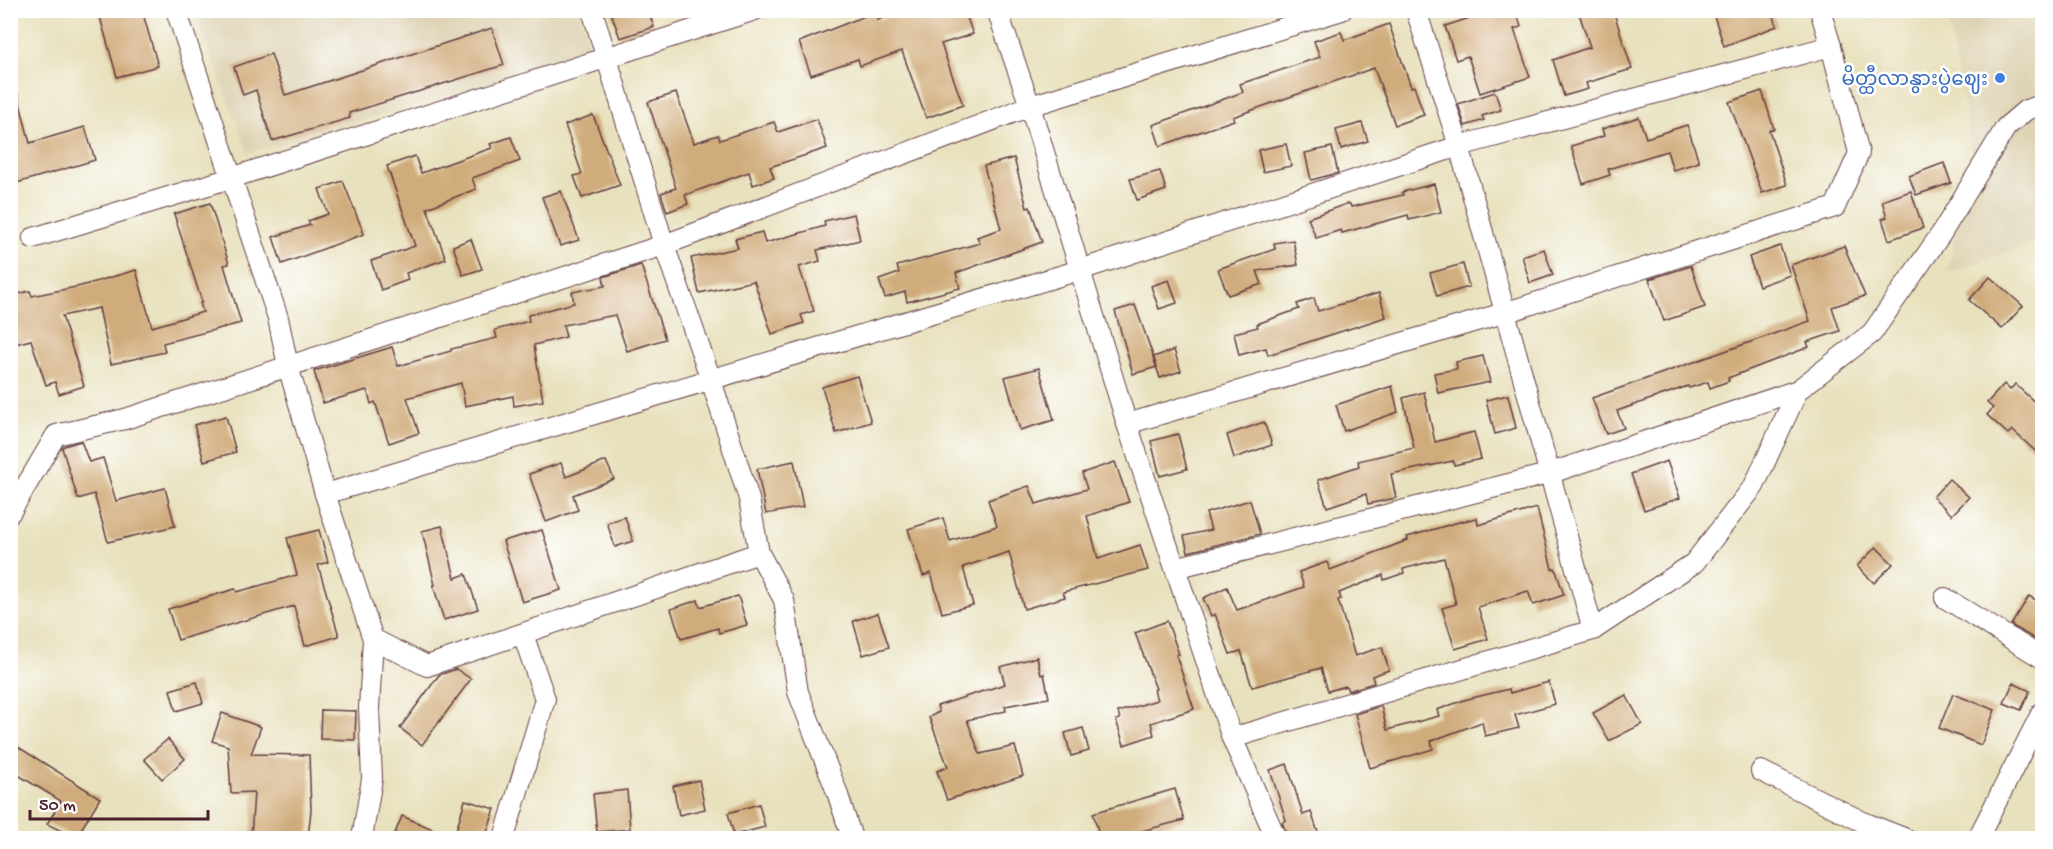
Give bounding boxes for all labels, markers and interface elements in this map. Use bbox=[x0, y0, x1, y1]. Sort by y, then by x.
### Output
place label: မိတ္ထီလာနွားပွဲဈေး bbox=[1842, 64, 1988, 94]
marker: မိတ္ထီလာနွားပွဲဈေး bbox=[1993, 71, 2007, 85]
scale bar bbox=[30, 783, 208, 821]
text: 50 m bbox=[39, 796, 76, 817]

